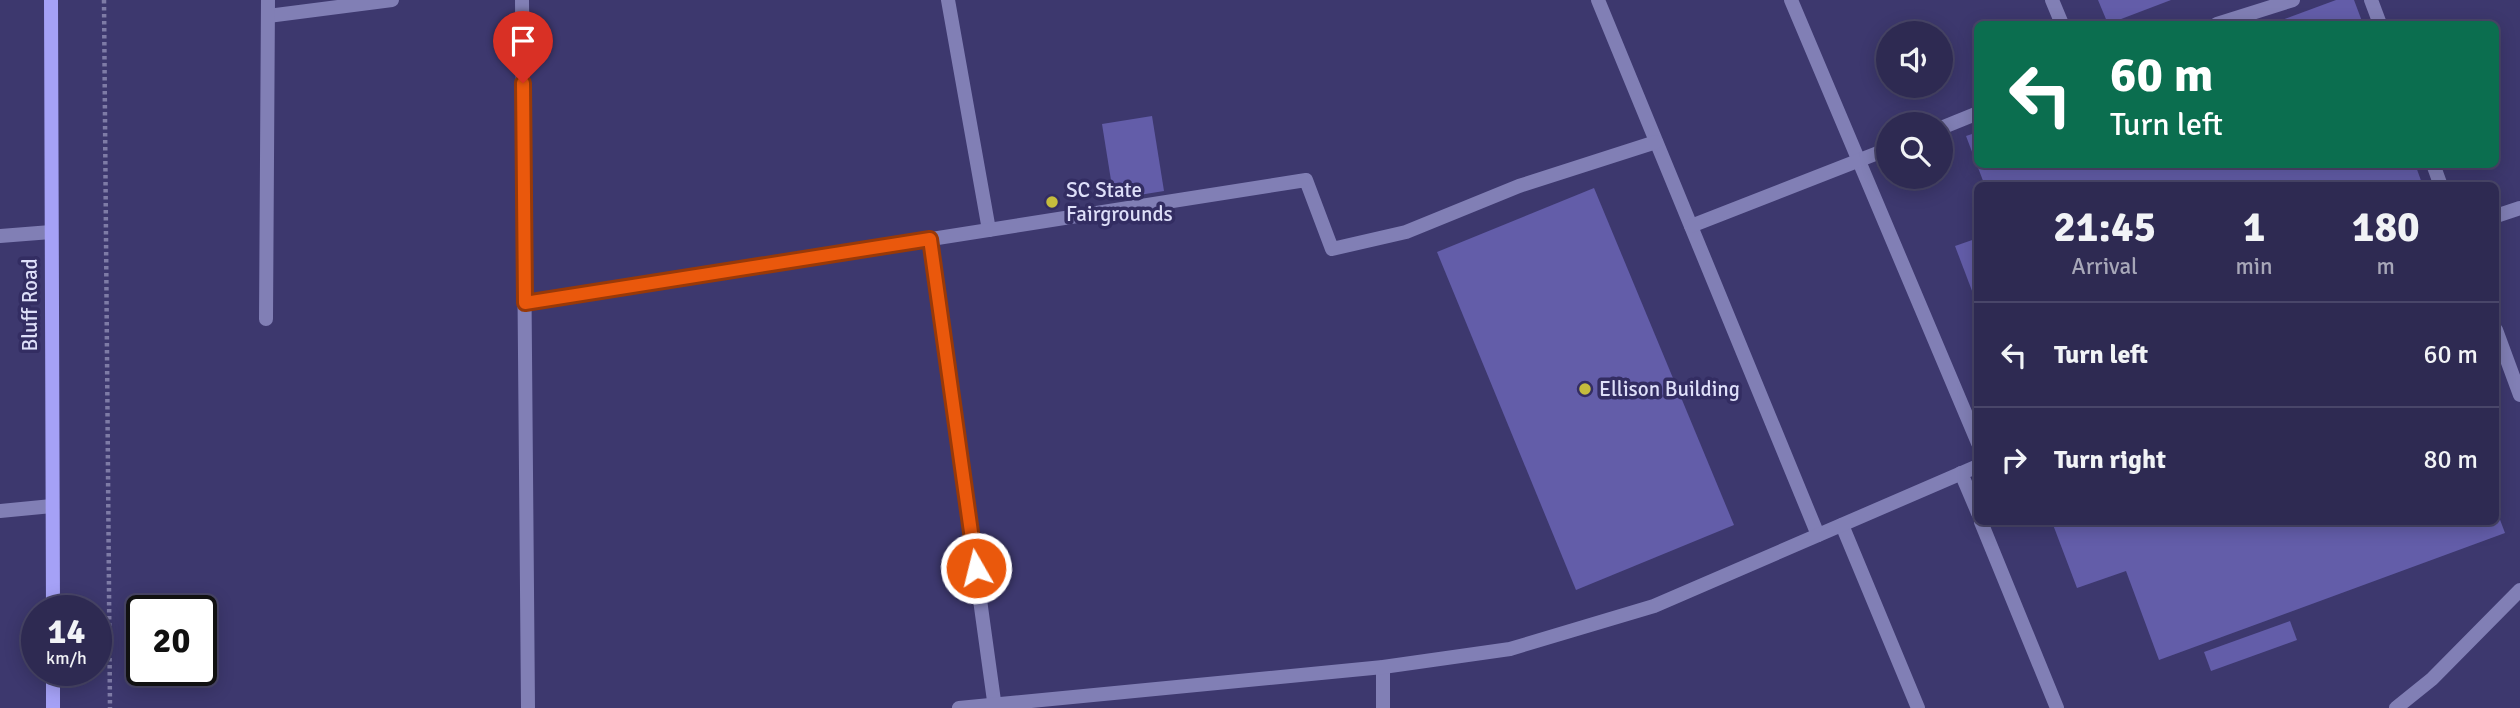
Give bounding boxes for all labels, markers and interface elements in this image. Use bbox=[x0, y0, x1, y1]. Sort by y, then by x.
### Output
pin bbox=[493, 11, 553, 83]
map controls bbox=[1876, 21, 1953, 189]
button: sound bbox=[1876, 21, 1953, 98]
icon: arrive bbox=[504, 22, 542, 60]
text: 60 m bbox=[2110, 45, 2213, 105]
icon: left bbox=[1995, 49, 2086, 140]
text: Turn left bbox=[2110, 105, 2223, 144]
button: search bbox=[1876, 112, 1953, 189]
place label: SC State Fairgrounds bbox=[1066, 177, 1173, 227]
marker: SC State Fairgrounds bbox=[1044, 194, 1060, 210]
text: 21:45 bbox=[2053, 202, 2156, 253]
text: 1 bbox=[2243, 202, 2265, 253]
text: 180 bbox=[2352, 202, 2420, 253]
text: Arrival bbox=[2072, 252, 2138, 281]
text: min bbox=[2235, 252, 2273, 281]
text: m bbox=[2377, 252, 2395, 281]
street label: Bluff Road bbox=[17, 258, 43, 352]
icon: left bbox=[1995, 336, 2033, 374]
text: Turn left bbox=[2054, 339, 2148, 371]
text: 60 m bbox=[2423, 339, 2478, 371]
place label: Ellison Building bbox=[1599, 376, 1740, 402]
marker: Ellison Building bbox=[1577, 381, 1593, 397]
icon: right bbox=[1995, 441, 2033, 479]
text: Turn right bbox=[2054, 444, 2166, 476]
text: 80 m bbox=[2423, 444, 2478, 476]
position arrow bbox=[939, 531, 1013, 605]
speed limit sign: 20 bbox=[126, 595, 217, 686]
text: 14 bbox=[48, 610, 85, 653]
text: km/h bbox=[46, 647, 87, 669]

